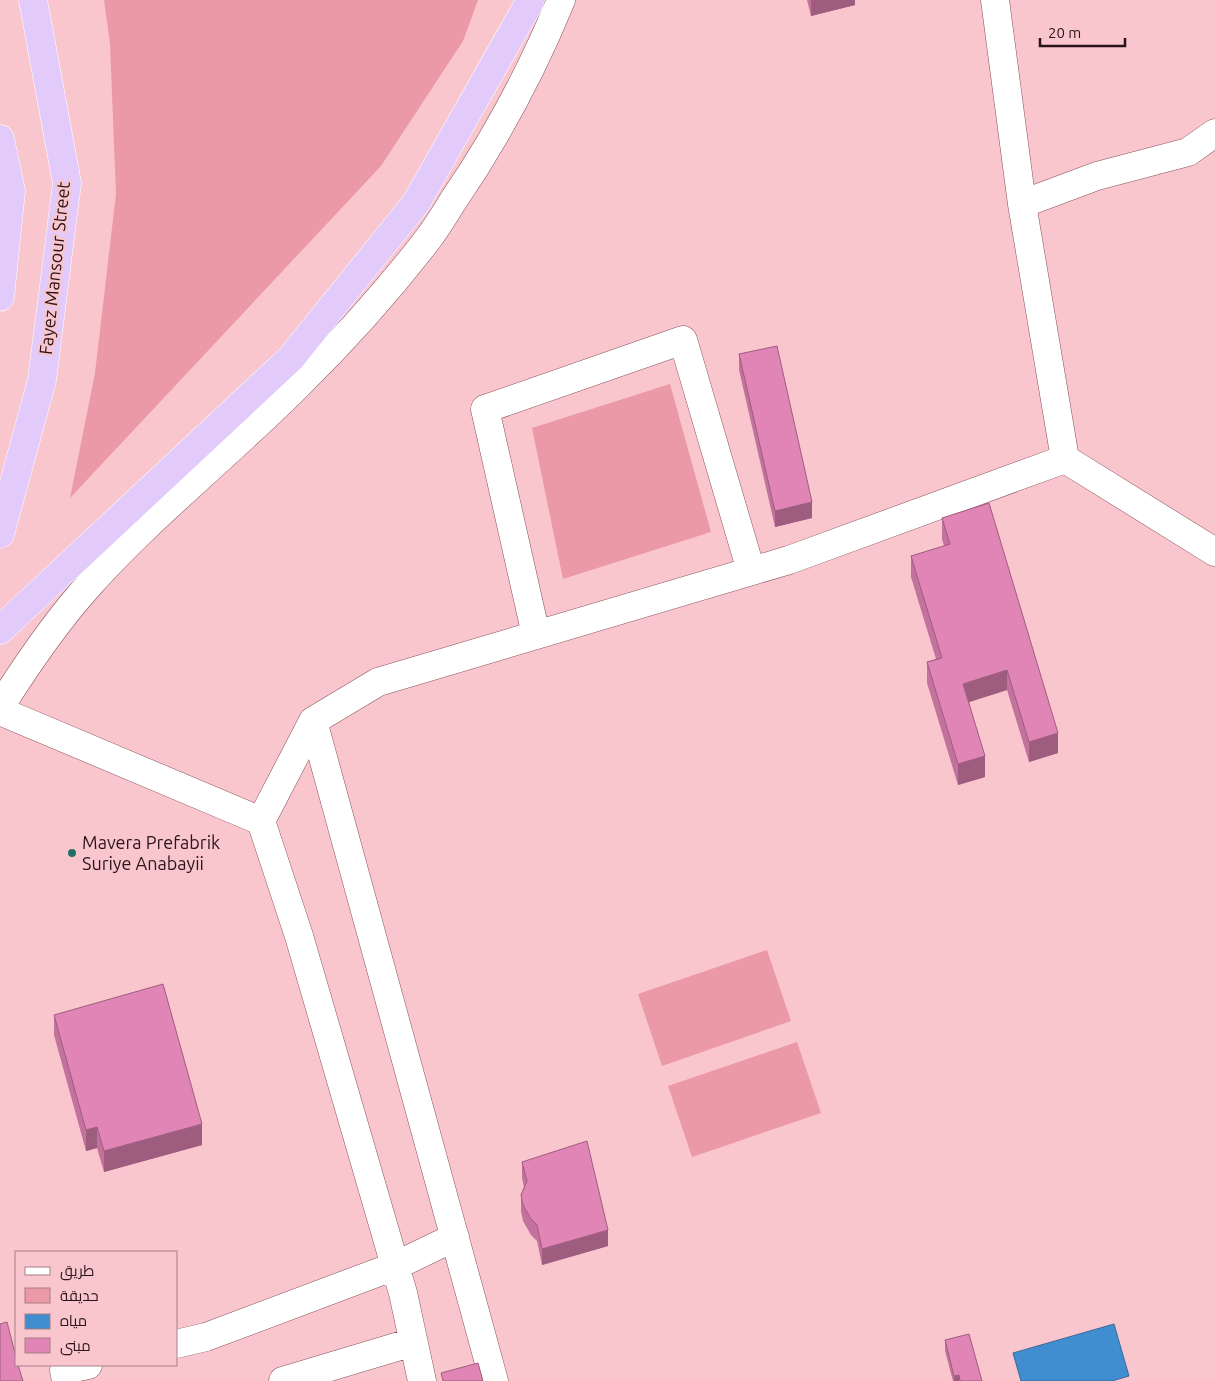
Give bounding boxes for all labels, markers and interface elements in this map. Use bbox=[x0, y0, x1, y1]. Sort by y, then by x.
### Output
scale bar bbox=[1040, 15, 1125, 47]
text: 20 m bbox=[1048, 24, 1081, 41]
street label: Fayez Mansour Street bbox=[35, 180, 73, 355]
place label: Mavera Prefabrik Suriye Anabayii bbox=[82, 832, 220, 873]
marker: Mavera Prefabrik Suriye Anabayii bbox=[66, 847, 78, 859]
legend bbox=[15, 1251, 178, 1366]
text: طريق bbox=[60, 1262, 94, 1281]
text: حديقة bbox=[60, 1287, 99, 1304]
text: مياه bbox=[60, 1312, 87, 1329]
text: مبنى bbox=[60, 1337, 91, 1356]

